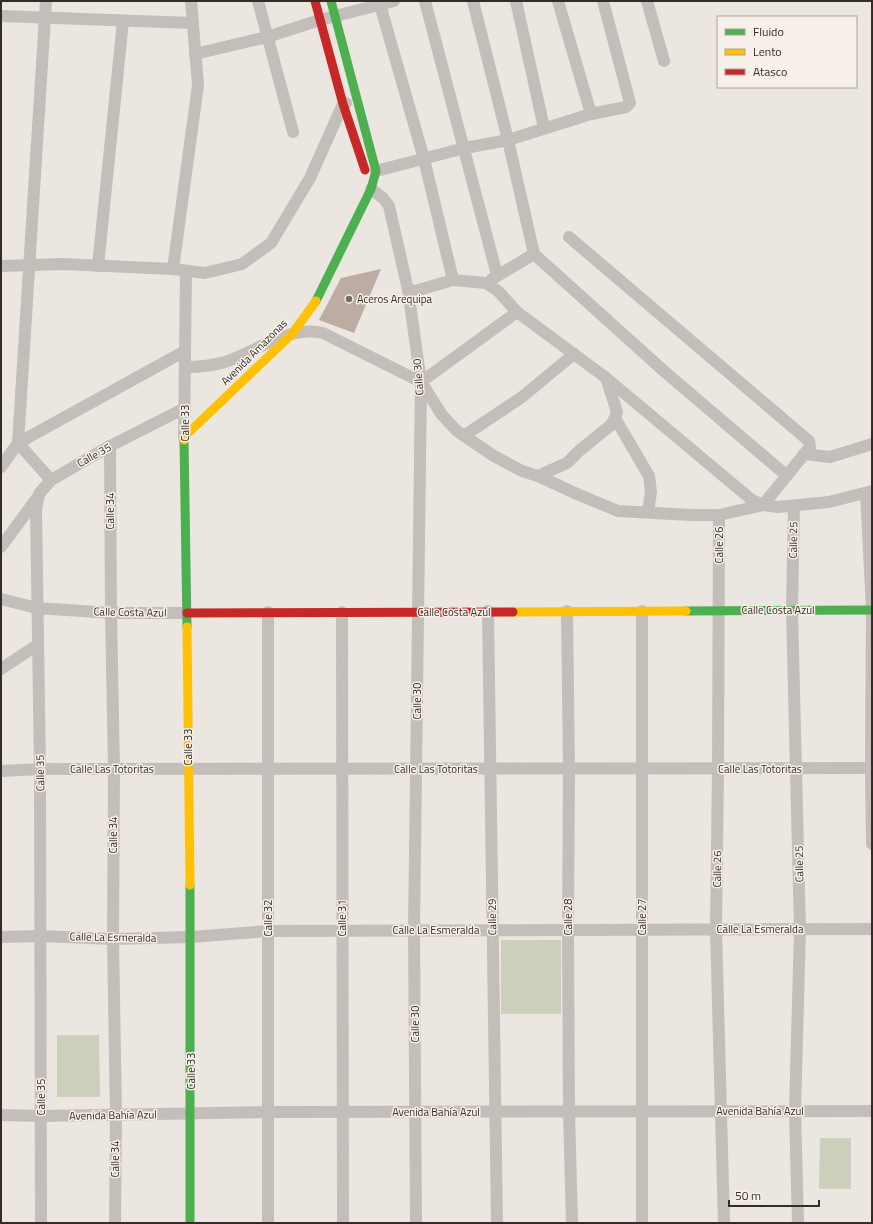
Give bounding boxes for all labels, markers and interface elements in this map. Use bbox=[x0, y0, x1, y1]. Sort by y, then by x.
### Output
legend bbox=[717, 16, 857, 88]
text: Fluido bbox=[753, 22, 784, 41]
text: Lento bbox=[753, 42, 782, 61]
text: Atasco bbox=[753, 62, 787, 81]
place label: Aceros Arequipa bbox=[357, 291, 432, 307]
marker: Aceros Arequipa bbox=[344, 294, 354, 304]
street label: Avenida Amazonas bbox=[217, 315, 291, 389]
street label: Calle 30 bbox=[408, 358, 428, 396]
street label: Calle 33 bbox=[177, 405, 193, 441]
street label: Calle 35 bbox=[74, 439, 114, 471]
street label: Calle 34 bbox=[102, 493, 118, 529]
street label: Calle 25 bbox=[785, 521, 801, 559]
street label: Calle 26 bbox=[711, 527, 727, 563]
street label: Calle Costa Azul bbox=[741, 602, 815, 618]
street label: Calle Costa Azul bbox=[93, 603, 167, 621]
street label: Calle Costa Azul bbox=[417, 604, 491, 620]
street label: Calle 30 bbox=[409, 683, 425, 719]
street label: Calle 33 bbox=[180, 729, 196, 765]
street label: Calle 35 bbox=[32, 754, 48, 792]
street label: Calle Las Totoritas bbox=[70, 761, 154, 777]
street label: Calle Las Totoritas bbox=[394, 761, 478, 777]
street label: Calle Las Totoritas bbox=[718, 761, 802, 777]
street label: Calle 34 bbox=[105, 817, 121, 853]
street label: Calle 25 bbox=[791, 845, 807, 883]
street label: Calle 26 bbox=[709, 850, 725, 888]
street label: Calle 29 bbox=[484, 898, 500, 936]
street label: Calle 28 bbox=[560, 899, 576, 935]
street label: Calle 27 bbox=[634, 899, 650, 935]
street label: Calle 32 bbox=[260, 900, 276, 936]
street label: Calle 31 bbox=[334, 900, 350, 936]
street label: Calle La Esmeralda bbox=[717, 921, 804, 937]
street label: Calle La Esmeralda bbox=[393, 922, 480, 938]
street label: Calle La Esmeralda bbox=[69, 928, 157, 946]
street label: Calle 30 bbox=[407, 1006, 423, 1042]
street label: Calle 33 bbox=[183, 1053, 199, 1089]
street label: Calle 35 bbox=[33, 1079, 49, 1115]
street label: Avenida Bahía Azul bbox=[716, 1103, 804, 1119]
street label: Avenida Bahía Azul bbox=[392, 1104, 480, 1120]
street label: Avenida Bahía Azul bbox=[69, 1106, 157, 1124]
street label: Calle 34 bbox=[107, 1141, 123, 1177]
scale bar bbox=[729, 1182, 819, 1208]
text: 50 m bbox=[735, 1186, 761, 1205]

